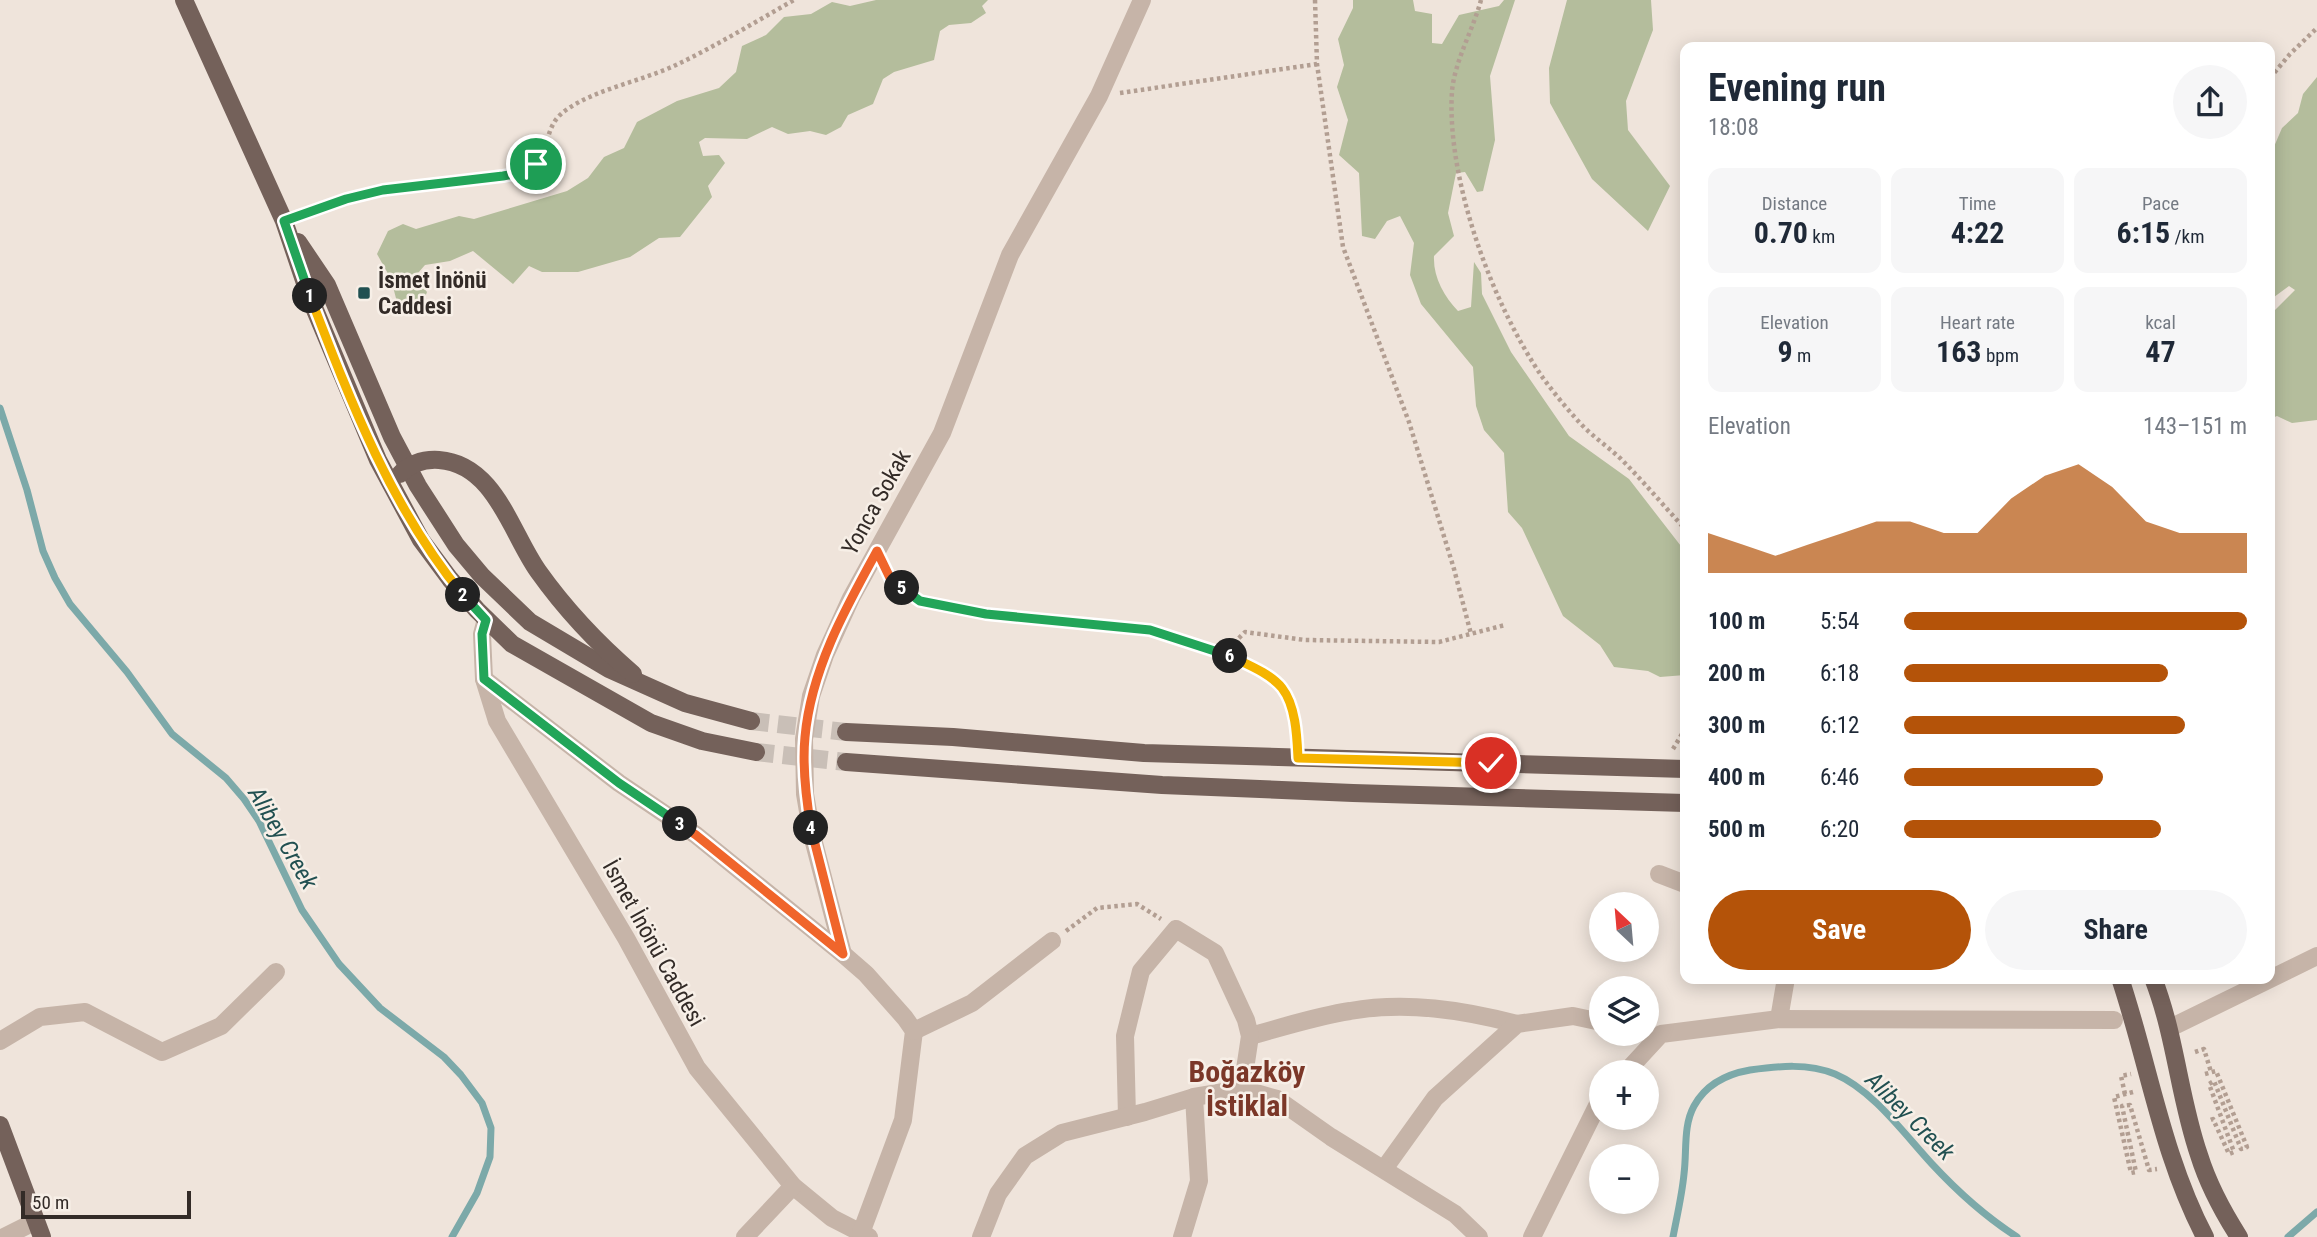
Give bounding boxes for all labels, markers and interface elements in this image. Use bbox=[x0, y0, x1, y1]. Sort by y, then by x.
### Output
button: share bbox=[2173, 65, 2247, 139]
text: Evening run bbox=[1708, 66, 1886, 110]
text: 18:08 bbox=[1708, 114, 1759, 141]
pin bbox=[506, 134, 566, 194]
icon: arrive bbox=[517, 145, 555, 183]
text: Distance bbox=[1762, 192, 1827, 215]
text: Time bbox=[1959, 192, 1996, 215]
text: Pace bbox=[2142, 192, 2179, 215]
text: 0.70 bbox=[1754, 215, 1808, 250]
text: 4:22 bbox=[1951, 215, 2004, 250]
text: 6:15 bbox=[2117, 215, 2170, 250]
text: km bbox=[1808, 225, 1835, 248]
text: /km bbox=[2170, 225, 2204, 248]
place label: İsmet İnönü Caddesi bbox=[378, 266, 487, 320]
pin: 1 bbox=[292, 278, 328, 314]
text: 1 bbox=[305, 284, 314, 307]
marker: İsmet İnönü Caddesi bbox=[356, 285, 372, 301]
text: Elevation bbox=[1760, 311, 1829, 334]
text: Heart rate bbox=[1940, 311, 2015, 334]
text: kcal bbox=[2145, 311, 2176, 334]
text: 9 bbox=[1778, 334, 1793, 369]
text: 163 bbox=[1936, 334, 1982, 369]
text: 47 bbox=[2145, 334, 2176, 369]
text: m bbox=[1793, 344, 1811, 367]
text: bpm bbox=[1982, 344, 2019, 367]
text: Elevation bbox=[1708, 413, 1791, 440]
text: 143–151 m bbox=[2143, 413, 2247, 440]
street label: Yonca Sokak bbox=[836, 444, 917, 560]
pin: 5 bbox=[884, 570, 920, 606]
text: 5 bbox=[897, 576, 906, 599]
pin: 2 bbox=[446, 578, 480, 612]
text: 2 bbox=[458, 583, 467, 606]
text: 100 m bbox=[1708, 608, 1765, 635]
text: 5:54 bbox=[1820, 608, 1859, 635]
pin: 6 bbox=[1212, 638, 1248, 674]
text: 6 bbox=[1225, 644, 1234, 667]
text: 200 m bbox=[1708, 660, 1765, 687]
text: 6:18 bbox=[1820, 660, 1859, 687]
text: 300 m bbox=[1708, 712, 1765, 739]
text: 6:12 bbox=[1820, 712, 1859, 739]
pin bbox=[1461, 733, 1521, 793]
icon: check bbox=[1472, 744, 1510, 782]
text: 400 m bbox=[1708, 764, 1765, 791]
text: 6:46 bbox=[1820, 764, 1859, 791]
water label: Alibey Creek bbox=[242, 781, 324, 895]
pin: 3 bbox=[662, 806, 698, 842]
pin: 4 bbox=[794, 810, 828, 846]
text: 3 bbox=[675, 812, 684, 835]
text: 4 bbox=[806, 816, 815, 839]
text: 500 m bbox=[1708, 816, 1765, 843]
text: 6:20 bbox=[1820, 816, 1859, 843]
street label: İsmet İnönü Caddesi bbox=[597, 855, 710, 1031]
button: Save bbox=[1708, 890, 1971, 970]
button: Share bbox=[1985, 890, 2247, 970]
north arrow bbox=[1589, 892, 1659, 962]
map controls bbox=[1589, 892, 1659, 1214]
button: layers bbox=[1589, 976, 1659, 1046]
district label: Boğazköy İstiklal bbox=[1189, 1054, 1306, 1123]
button: + bbox=[1589, 1060, 1659, 1130]
water label: Alibey Creek bbox=[1859, 1065, 1961, 1167]
button: − bbox=[1589, 1144, 1659, 1214]
scale bar bbox=[21, 1188, 191, 1220]
text: 50 m bbox=[32, 1191, 69, 1214]

